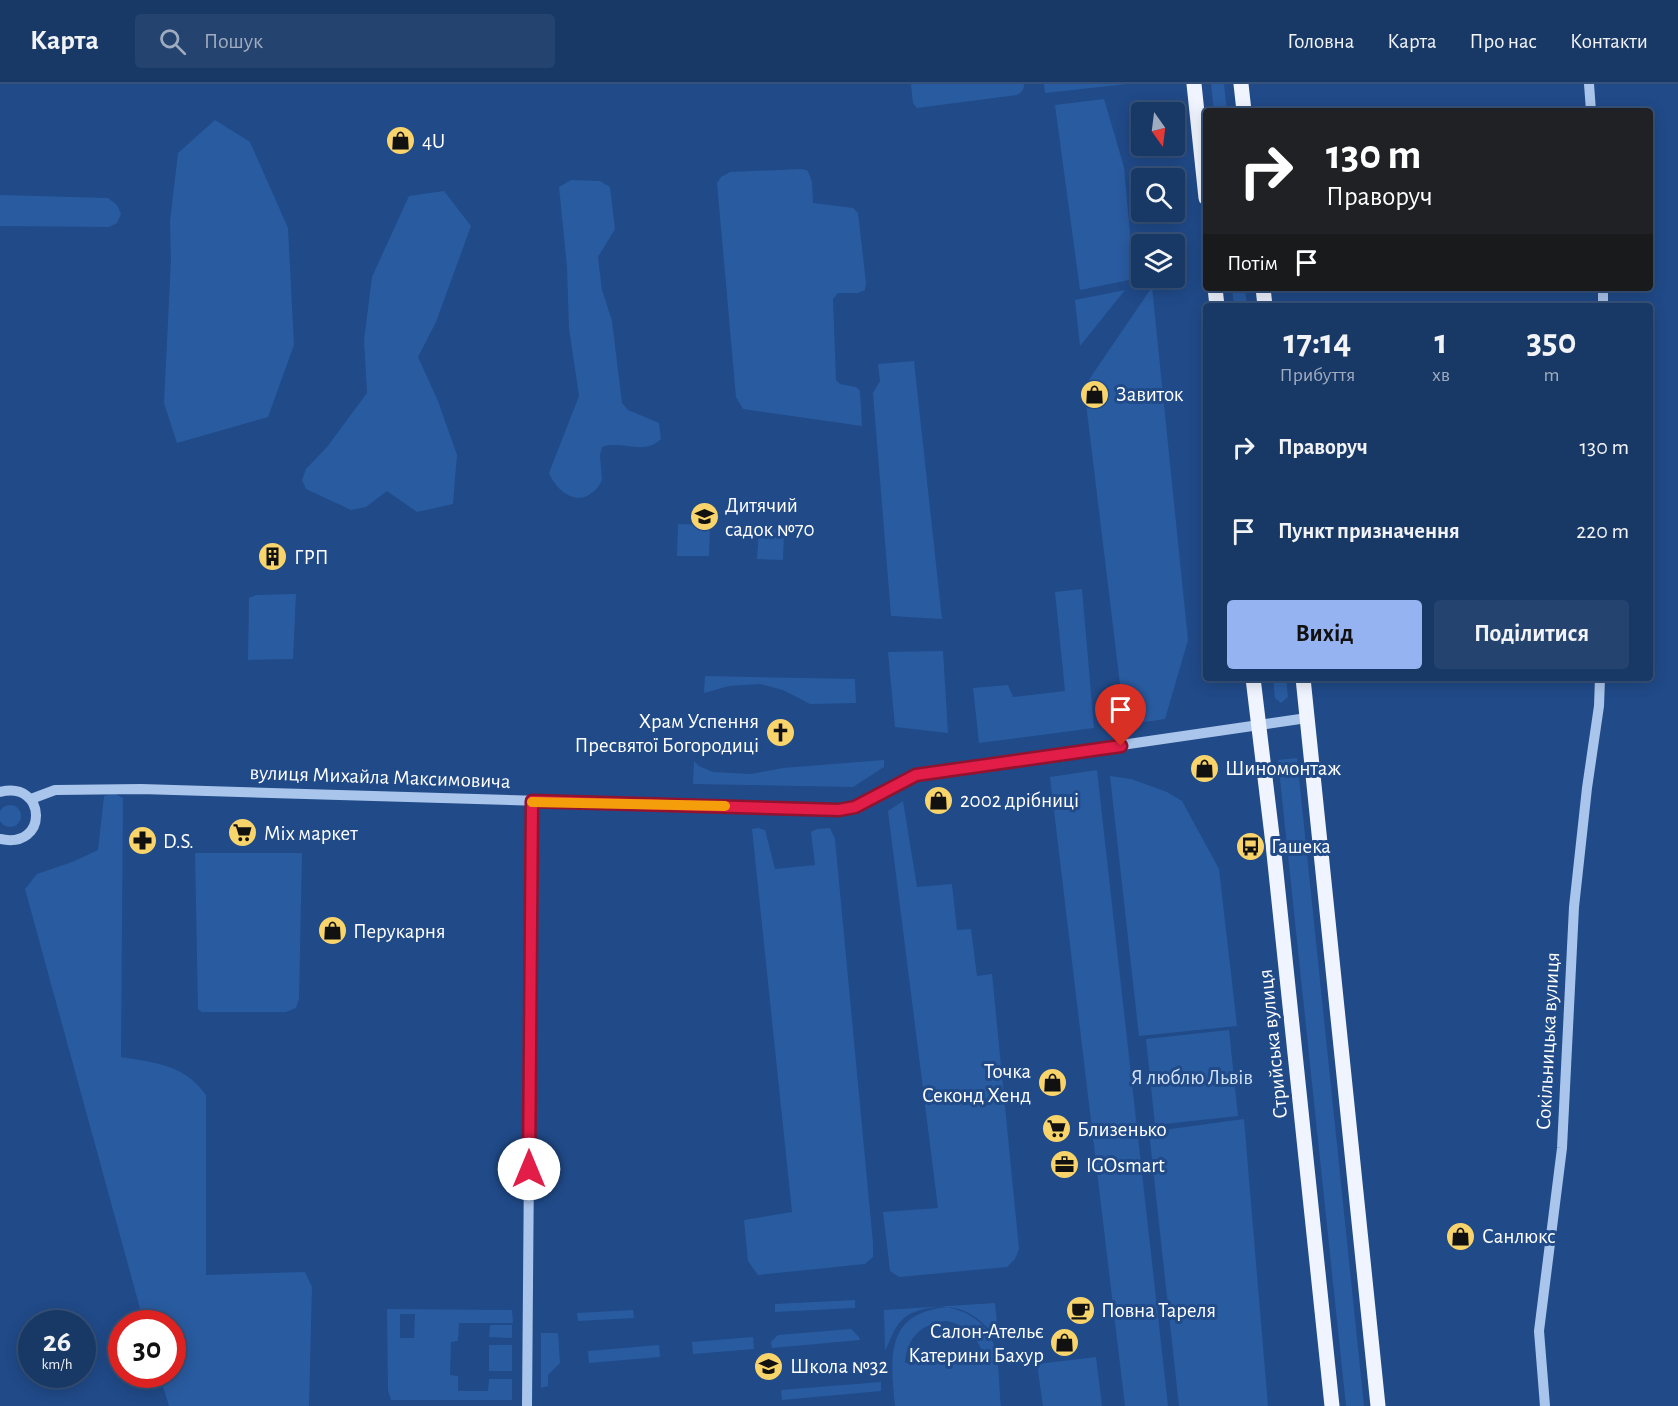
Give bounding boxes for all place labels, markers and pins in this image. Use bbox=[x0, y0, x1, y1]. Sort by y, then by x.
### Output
shop icon: 4U bbox=[385, 125, 417, 157]
place label: 4U bbox=[422, 131, 445, 152]
shop icon: Завиток bbox=[1079, 378, 1111, 410]
place label: Завиток bbox=[1116, 384, 1184, 405]
place label: Дитячий садок №70 bbox=[725, 495, 815, 540]
school or university icon: Дитячий садок №70 bbox=[688, 501, 720, 533]
building icon: ГРП bbox=[257, 541, 289, 573]
place label: ГРП bbox=[294, 547, 329, 568]
pin bbox=[1095, 684, 1146, 746]
place label: Храм Успення Пресвятої Богородиці bbox=[574, 711, 759, 756]
church icon: Храм Успення Пресвятої Богородиці bbox=[764, 717, 796, 749]
shop icon: Шиномонтаж bbox=[1188, 752, 1220, 784]
place label: Шиномонтаж bbox=[1225, 758, 1341, 779]
shop icon: 2002 дрібниці bbox=[923, 784, 955, 816]
place label: 2002 дрібниці bbox=[960, 790, 1079, 811]
supermarket icon: Mix маркет bbox=[227, 817, 259, 849]
place label: Mix маркет bbox=[264, 823, 358, 844]
pharmacy icon: D.S. bbox=[126, 825, 158, 857]
bus stop icon: Гашека bbox=[1234, 830, 1266, 862]
place label: D.S. bbox=[163, 831, 194, 852]
place label: Гашека bbox=[1271, 836, 1331, 857]
shop icon: Перукарня bbox=[316, 915, 348, 947]
place label: Перукарня bbox=[353, 921, 446, 942]
place label: Точка Секонд Хенд bbox=[922, 1061, 1031, 1106]
shop icon: Точка Секонд Хенд bbox=[1036, 1067, 1068, 1099]
supermarket icon: Близенько bbox=[1040, 1113, 1072, 1145]
place label: Близенько bbox=[1077, 1119, 1167, 1140]
office icon: IGOsmart bbox=[1049, 1149, 1081, 1181]
place label: IGOsmart bbox=[1086, 1155, 1165, 1176]
shop icon: Санлюкс bbox=[1445, 1220, 1477, 1252]
place label: Санлюкс bbox=[1482, 1226, 1556, 1247]
cafe icon: Повна Тареля bbox=[1064, 1294, 1096, 1326]
place label: Повна Тареля bbox=[1101, 1300, 1216, 1321]
place label: Салон-Ательє Катерини Бахур bbox=[908, 1321, 1044, 1366]
shop icon: Салон-Ательє Катерини Бахур bbox=[1049, 1327, 1081, 1359]
school or university icon: Школа №32 bbox=[753, 1350, 785, 1382]
place label: Школа №32 bbox=[790, 1356, 888, 1377]

